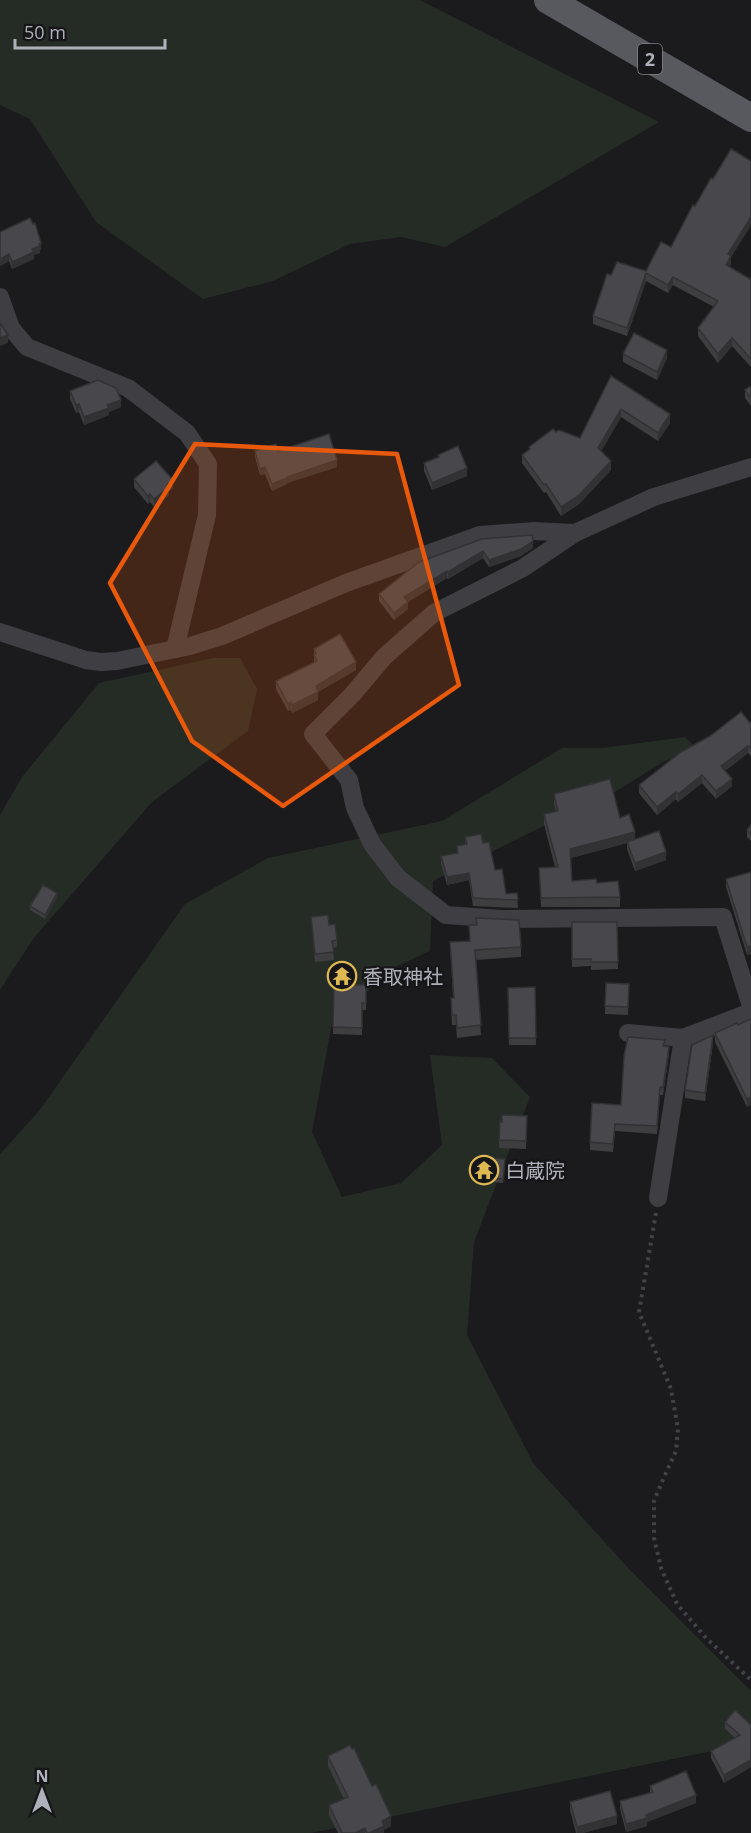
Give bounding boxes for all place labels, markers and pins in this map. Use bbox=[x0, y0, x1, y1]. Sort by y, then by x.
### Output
temple icon: 香取神社 bbox=[326, 960, 358, 992]
place label: 香取神社 bbox=[363, 963, 443, 990]
temple icon: 白蔵院 bbox=[468, 1154, 500, 1186]
place label: 白蔵院 bbox=[505, 1157, 565, 1184]

